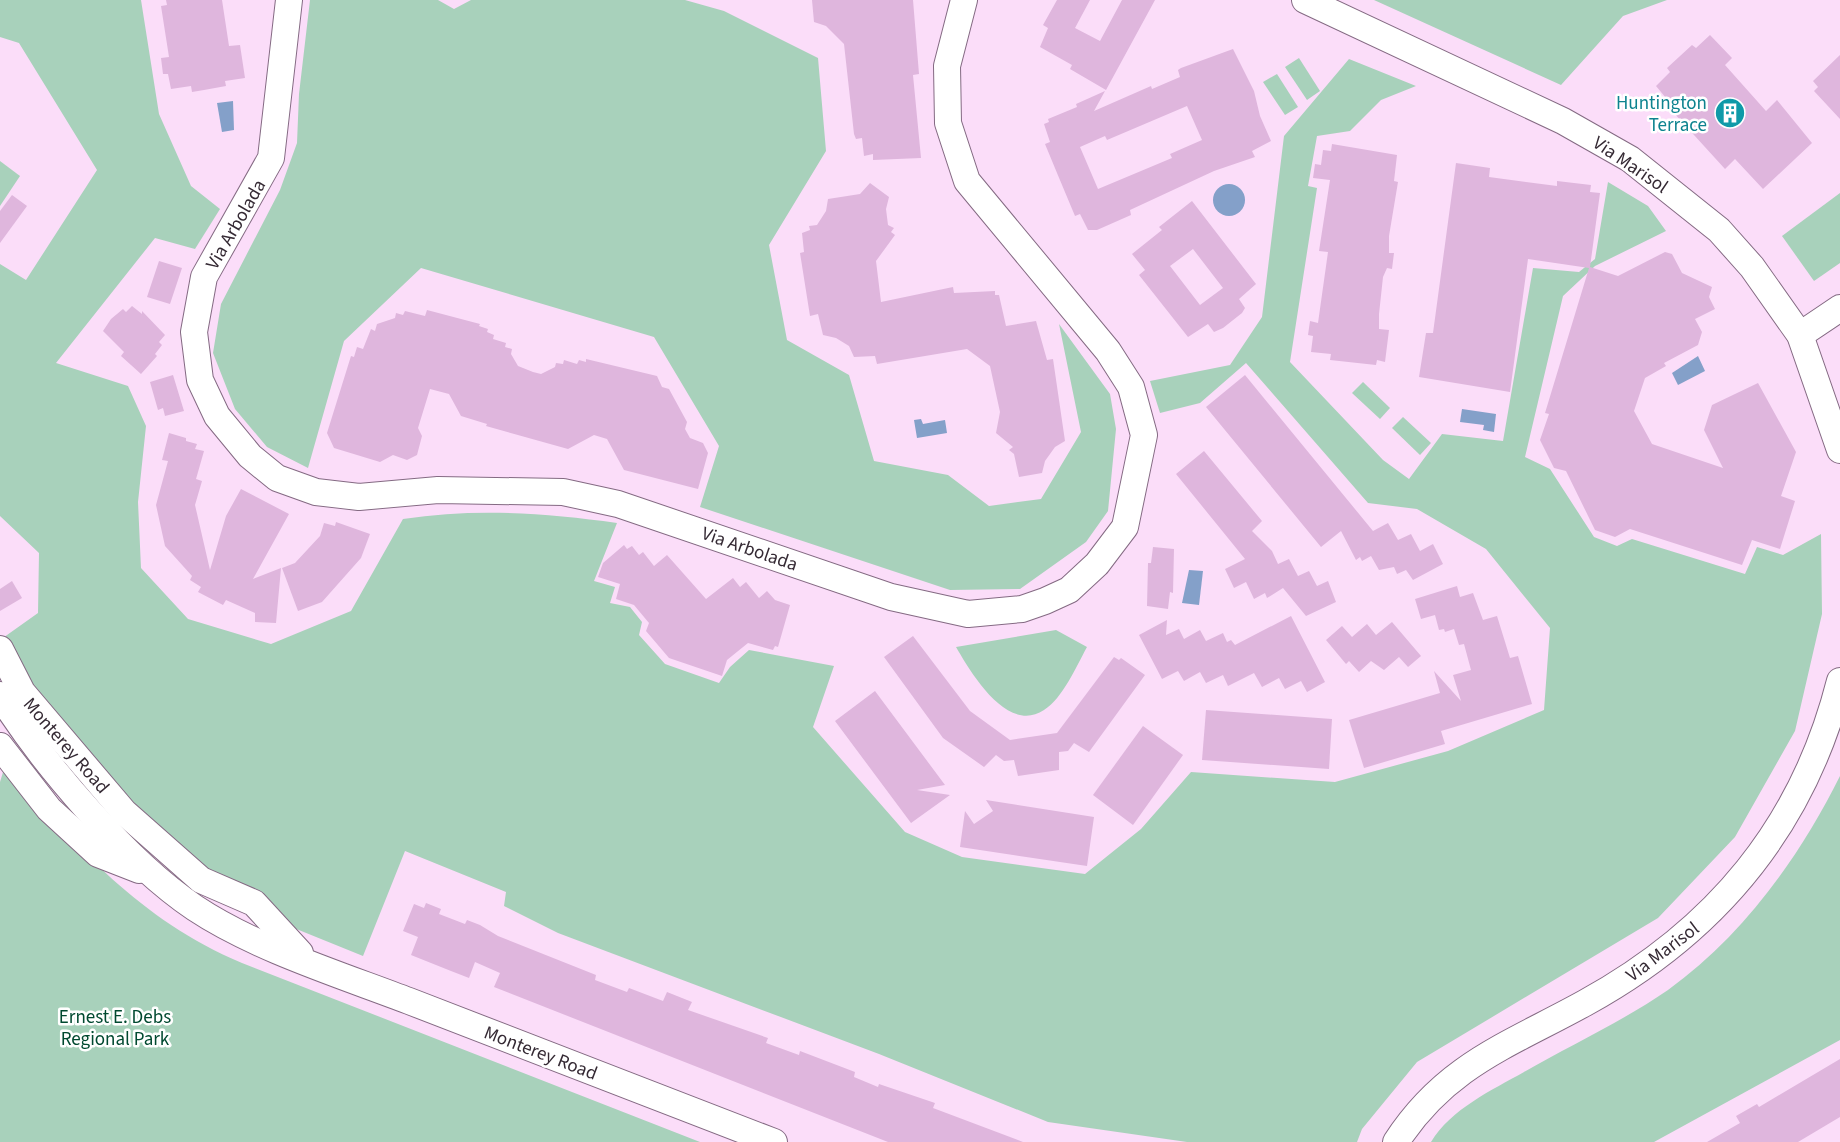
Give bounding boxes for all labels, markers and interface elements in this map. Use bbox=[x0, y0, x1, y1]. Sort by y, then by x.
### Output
place label: Huntington Terrace bbox=[1616, 90, 1707, 139]
building icon: Huntington Terrace bbox=[1713, 96, 1747, 130]
street label: Via Marisol bbox=[1587, 130, 1673, 200]
street label: Via Arbolada bbox=[200, 175, 273, 275]
street label: Via Arbolada bbox=[698, 520, 801, 578]
street label: Monterey Road bbox=[16, 692, 115, 800]
street label: Via Marisol bbox=[1621, 916, 1705, 989]
park label: Ernest E. Debs Regional Park bbox=[59, 1004, 171, 1053]
street label: Monterey Road bbox=[480, 1019, 601, 1087]

